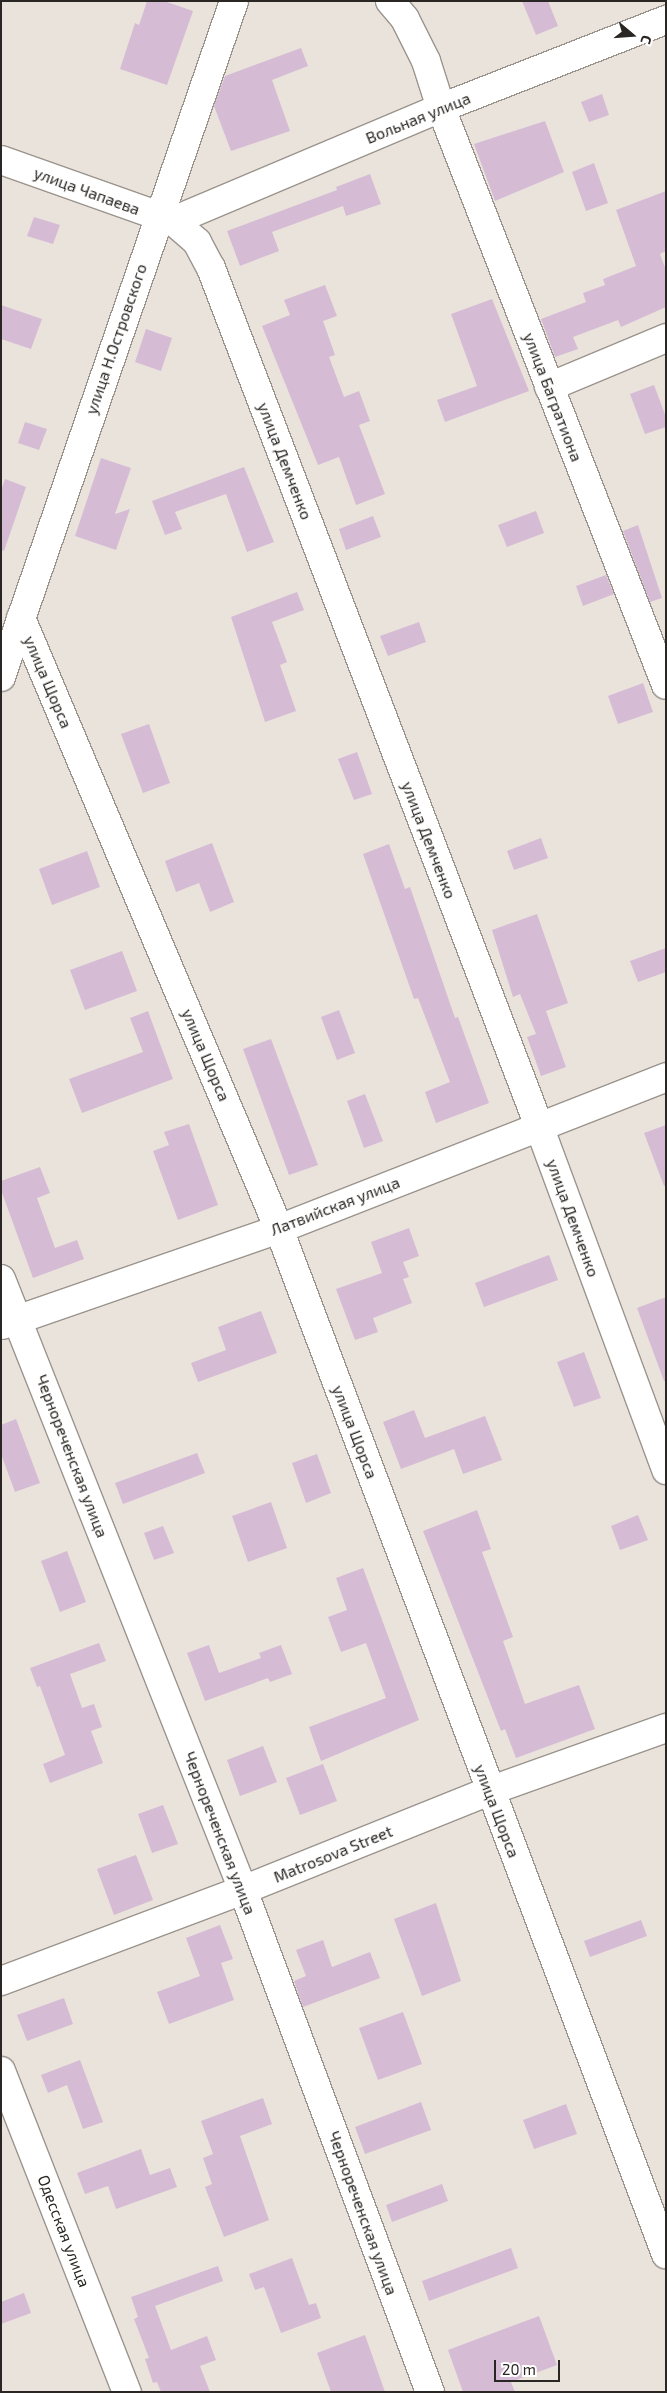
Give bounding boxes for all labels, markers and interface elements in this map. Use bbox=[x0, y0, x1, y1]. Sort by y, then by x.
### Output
north arrow bbox=[607, 10, 657, 60]
text: С bbox=[637, 33, 656, 46]
street label: Вольная улица bbox=[363, 88, 473, 148]
street label: улица Чапаева bbox=[31, 163, 143, 219]
street label: улица Н.Островского bbox=[81, 261, 151, 417]
street label: улица Багратиона bbox=[520, 330, 586, 464]
street label: улица Демченко bbox=[254, 400, 316, 522]
street label: улица Щорса bbox=[20, 633, 76, 731]
street label: улица Демченко bbox=[398, 779, 460, 901]
street label: улица Щорса bbox=[178, 1006, 234, 1104]
street label: улица Демченко bbox=[543, 1156, 603, 1280]
street label: Латвийская улица bbox=[268, 1172, 402, 1240]
street label: Чернореченская улица bbox=[32, 1372, 112, 1540]
street label: улица Щорса bbox=[328, 1383, 382, 1481]
street label: Чернореченская улица bbox=[180, 1749, 260, 1917]
street label: улица Щорса bbox=[470, 1762, 524, 1860]
street label: Matrosova Street bbox=[271, 1821, 395, 1887]
street label: Чернореченская улица bbox=[324, 2128, 402, 2298]
street label: Одесская улица bbox=[34, 2172, 94, 2290]
scale bar bbox=[497, 2350, 563, 2382]
text: 20 m bbox=[502, 2360, 536, 2378]

